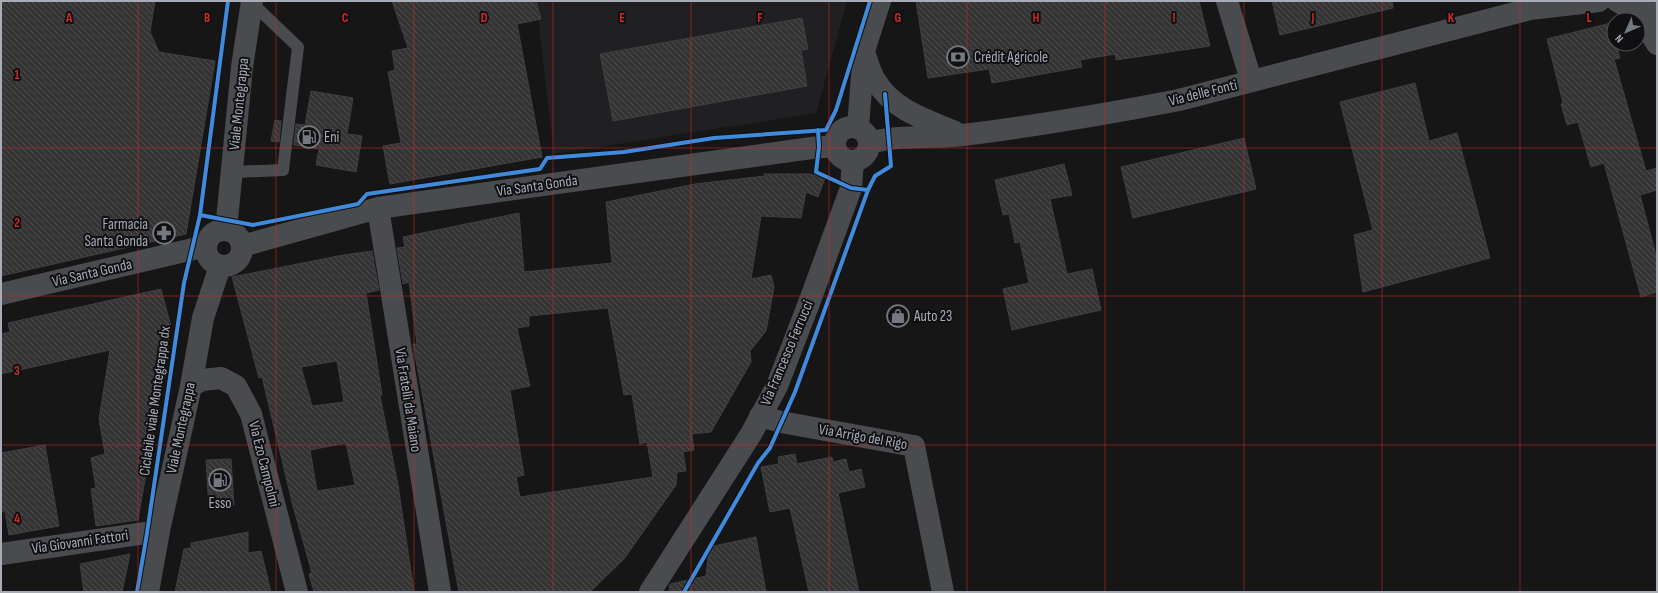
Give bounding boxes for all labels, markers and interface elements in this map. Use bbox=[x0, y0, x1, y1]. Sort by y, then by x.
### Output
text: A bbox=[65, 10, 73, 26]
text: B bbox=[204, 10, 210, 26]
text: C bbox=[342, 10, 349, 26]
text: D bbox=[481, 10, 488, 26]
text: E bbox=[619, 10, 625, 26]
text: F bbox=[757, 10, 763, 26]
text: G bbox=[895, 10, 902, 26]
text: H bbox=[1033, 10, 1040, 26]
text: I bbox=[1173, 10, 1176, 26]
text: J bbox=[1311, 10, 1315, 26]
text: K bbox=[1448, 10, 1455, 26]
text: L bbox=[1586, 10, 1592, 26]
north arrow bbox=[1606, 12, 1646, 52]
text: N bbox=[1613, 32, 1626, 45]
bank icon: Crédit Agricole bbox=[945, 44, 971, 70]
place label: Crédit Agricole bbox=[974, 48, 1048, 67]
street label: Viale Montegrappa bbox=[225, 57, 253, 151]
text: 1 bbox=[14, 67, 20, 83]
street label: Via delle Fonti bbox=[1167, 75, 1239, 111]
fuel station icon: Eni bbox=[296, 124, 322, 150]
place label: Eni bbox=[324, 128, 340, 147]
street label: Via Santa Gonda bbox=[495, 171, 579, 201]
text: 2 bbox=[14, 215, 20, 231]
place label: Farmacia Santa Gonda bbox=[84, 215, 148, 251]
pharmacy icon: Farmacia Santa Gonda bbox=[151, 220, 177, 246]
street label: Via Santa Gonda bbox=[50, 255, 134, 291]
street label: Via Francesco Ferrucci bbox=[756, 297, 818, 409]
shop icon: Auto 23 bbox=[885, 303, 911, 329]
place label: Auto 23 bbox=[913, 307, 952, 326]
street label: Ciclabile viale Montegrappa dx bbox=[135, 325, 175, 477]
street label: Via Fratelli da Maiano bbox=[390, 347, 426, 453]
text: 3 bbox=[14, 363, 20, 379]
street label: Viale Montegrappa bbox=[162, 380, 200, 475]
street label: Via Ezo Campolmi bbox=[244, 419, 284, 509]
street label: Via Arrigo del Rigo bbox=[817, 420, 909, 454]
fuel station icon: Esso bbox=[207, 467, 233, 493]
place label: Esso bbox=[208, 494, 232, 513]
text: 4 bbox=[14, 511, 20, 527]
street label: Via Giovanni Fattori bbox=[31, 526, 130, 558]

